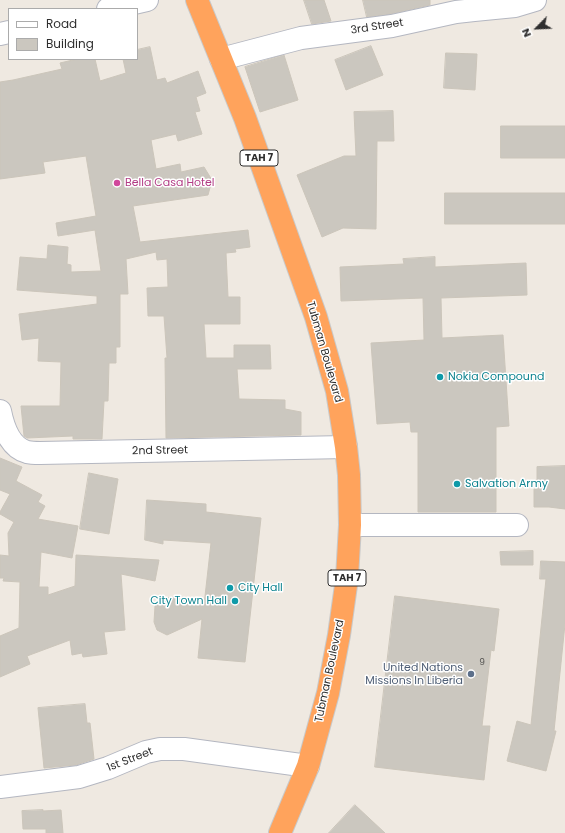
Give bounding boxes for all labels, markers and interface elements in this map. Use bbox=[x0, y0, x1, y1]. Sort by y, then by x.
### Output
legend bbox=[8, 8, 138, 60]
north arrow bbox=[517, 8, 557, 48]
text: Road bbox=[46, 15, 77, 32]
street label: 3rd Street bbox=[350, 16, 404, 38]
text: N bbox=[517, 26, 535, 40]
text: Building bbox=[46, 35, 94, 52]
road number: TAH 7 bbox=[240, 150, 278, 166]
place label: Bella Casa Hotel bbox=[125, 176, 215, 190]
marker: Bella Casa Hotel bbox=[112, 178, 122, 188]
street label: Tubman Boulevard bbox=[303, 300, 345, 404]
place label: Nokia Compound bbox=[448, 370, 544, 384]
marker: Nokia Compound bbox=[435, 372, 445, 382]
street label: 2nd Street bbox=[132, 444, 188, 458]
place label: Salvation Army bbox=[465, 477, 548, 491]
marker: Salvation Army bbox=[452, 479, 462, 489]
road number: TAH 7 bbox=[328, 570, 366, 586]
place label: City Hall bbox=[238, 581, 283, 595]
marker: City Hall bbox=[225, 583, 235, 593]
place label: City Town Hall bbox=[150, 594, 227, 608]
marker: City Town Hall bbox=[230, 596, 240, 606]
street label: Tubman Boulevard bbox=[313, 618, 347, 724]
house number: 9 bbox=[479, 658, 485, 668]
place label: United Nations Missions In Liberia bbox=[365, 661, 463, 687]
marker: United Nations Missions In Liberia bbox=[466, 669, 476, 679]
street label: 1st Street bbox=[105, 745, 155, 775]

